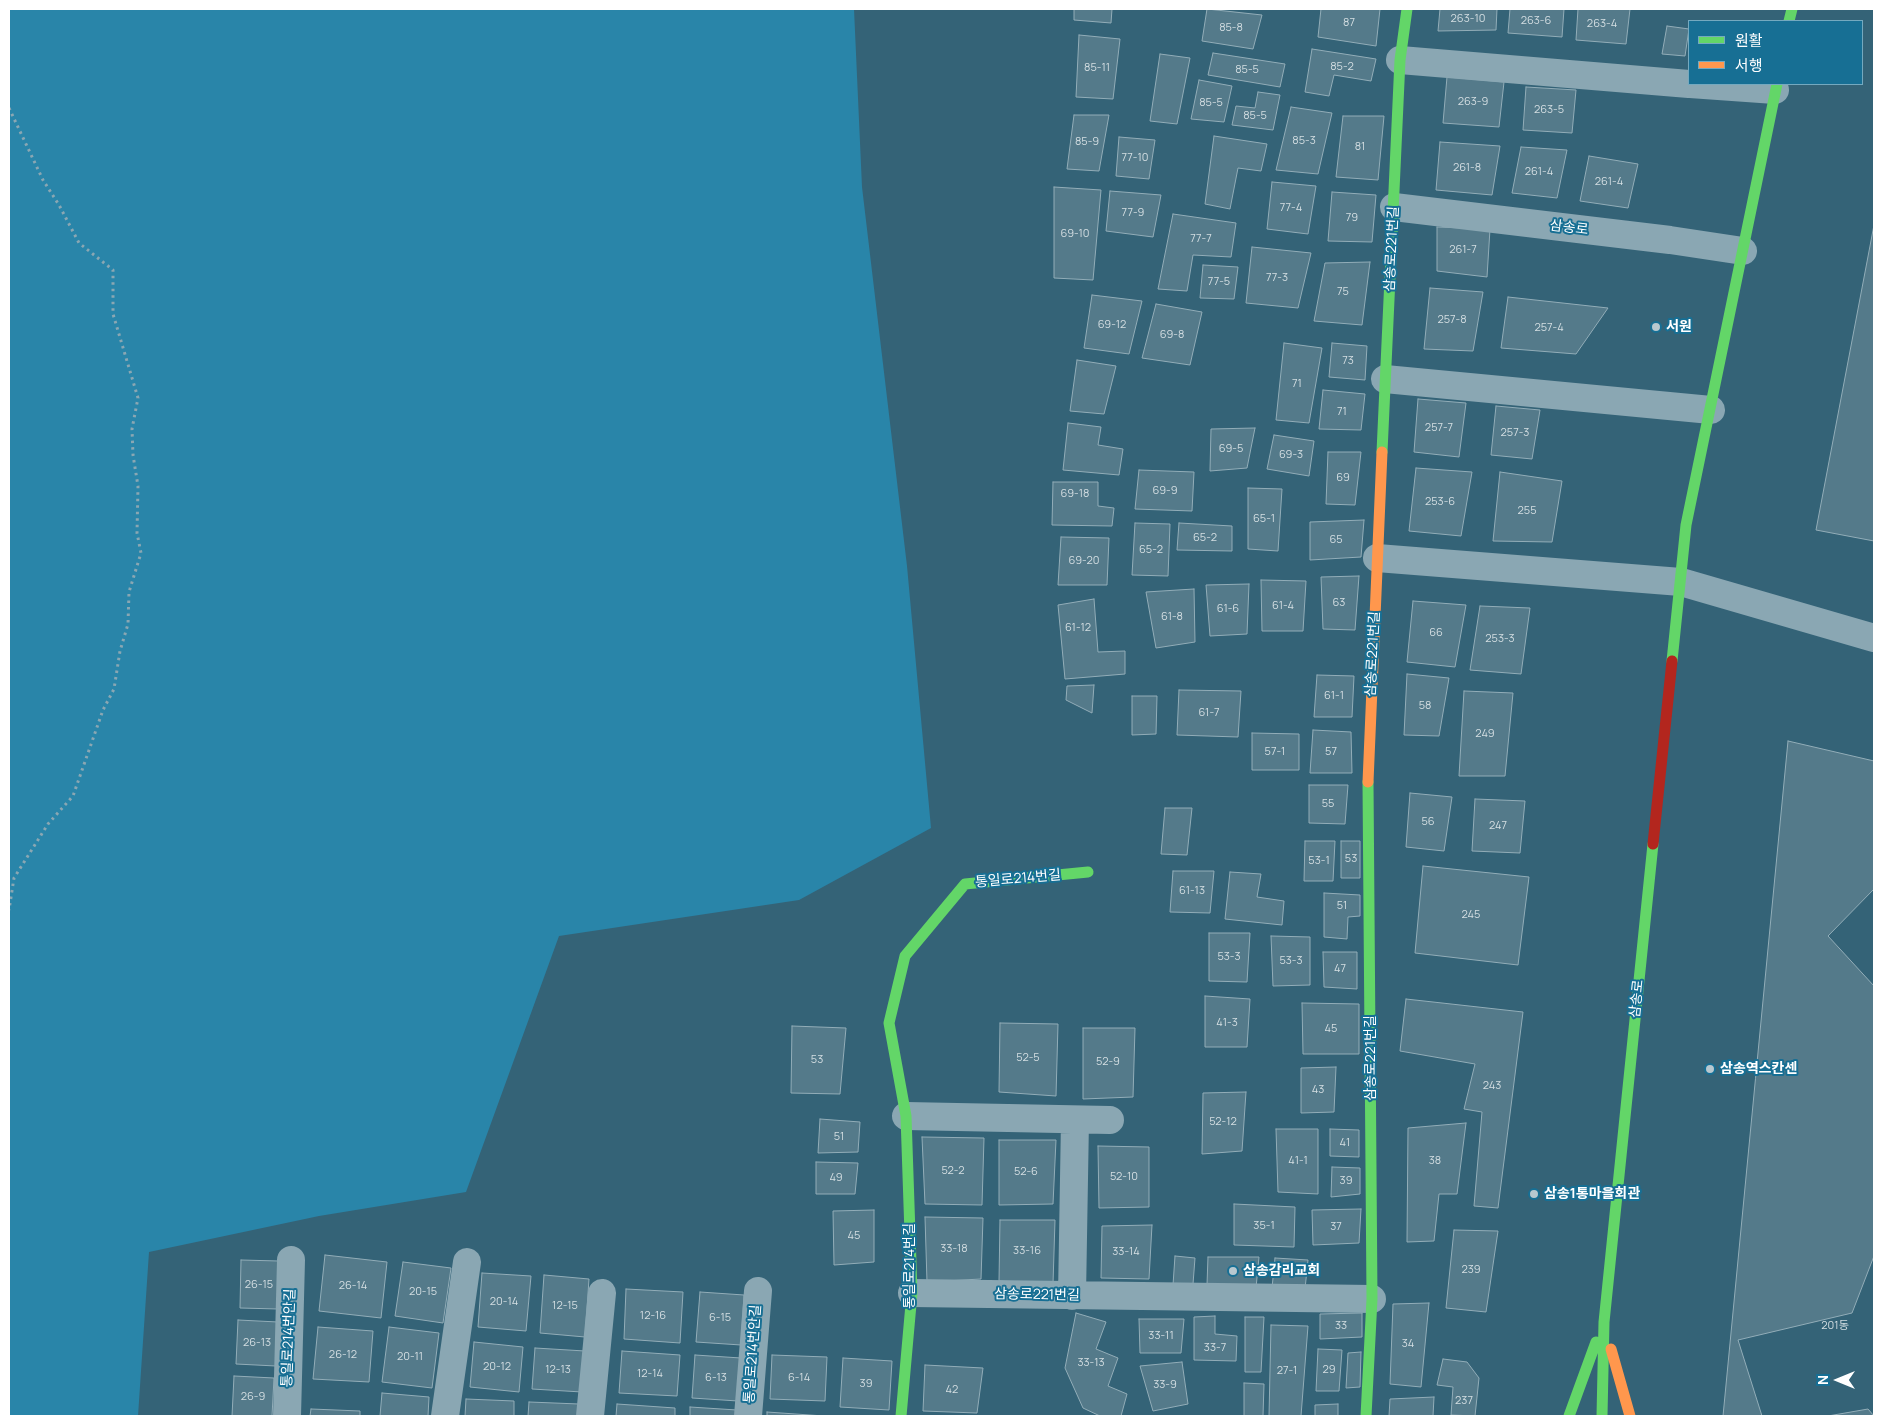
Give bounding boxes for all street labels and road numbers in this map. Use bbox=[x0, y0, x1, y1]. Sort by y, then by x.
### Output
street label: 삼송로221번길 bbox=[1381, 206, 1403, 292]
street label: 삼송로 bbox=[1549, 217, 1589, 239]
street label: 삼송로221번길 bbox=[1362, 611, 1384, 697]
street label: 통일로214번길 bbox=[974, 867, 1062, 891]
street label: 삼송로 bbox=[1627, 979, 1647, 1019]
street label: 삼송로221번길 bbox=[1363, 1015, 1379, 1101]
street label: 통일로214번길 bbox=[902, 1223, 918, 1309]
street label: 삼송로221번길 bbox=[994, 1286, 1080, 1304]
street label: 통일로214번안길 bbox=[279, 1288, 299, 1388]
street label: 통일로214번안길 bbox=[741, 1304, 765, 1404]

